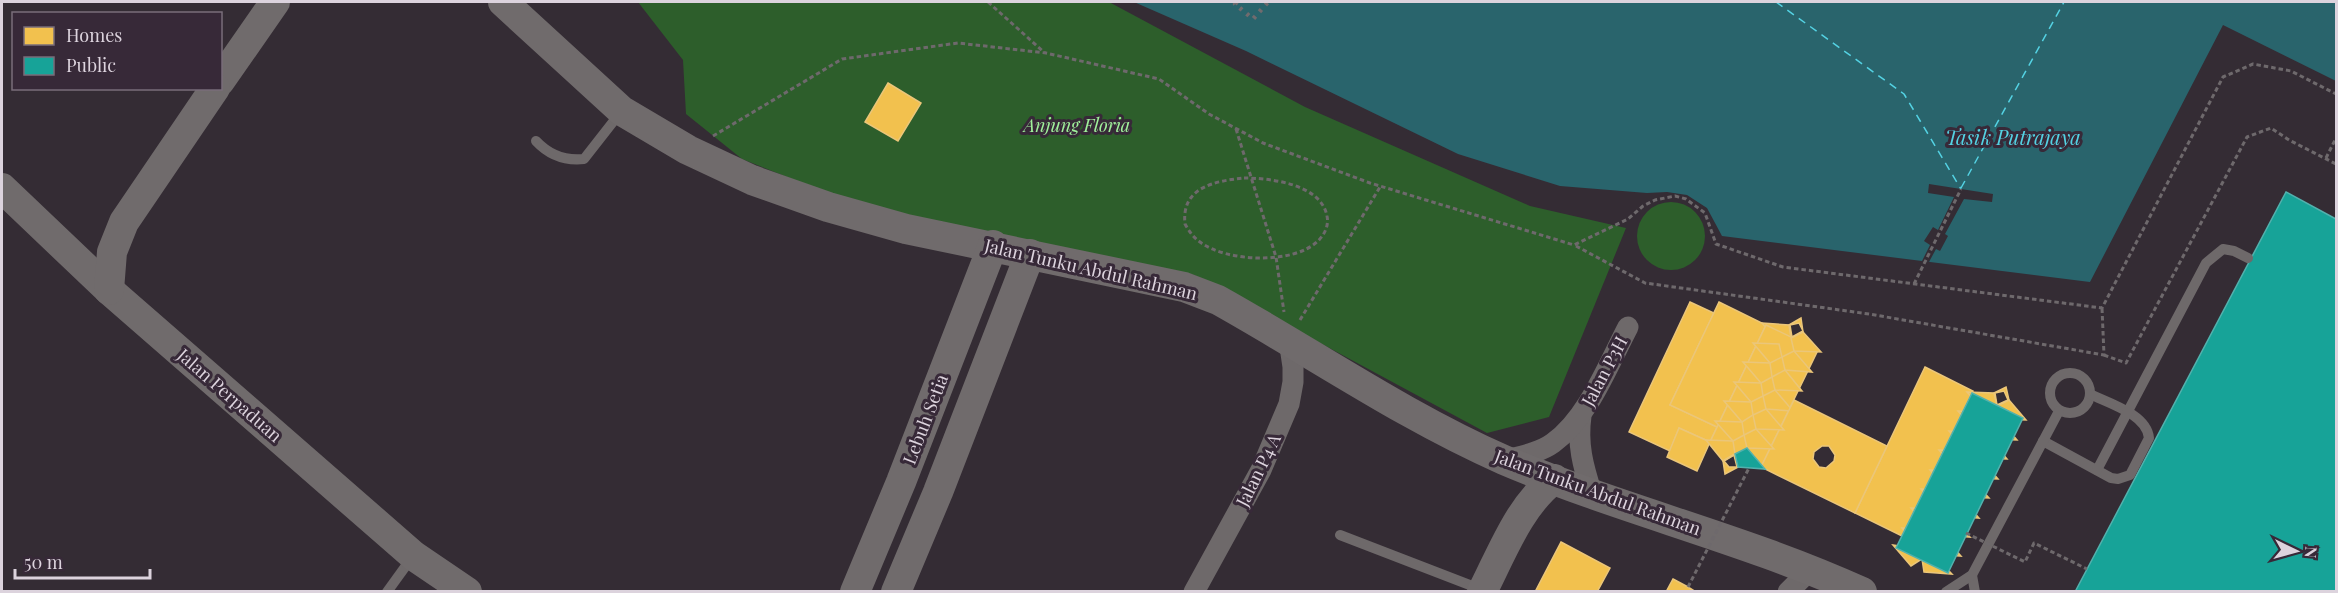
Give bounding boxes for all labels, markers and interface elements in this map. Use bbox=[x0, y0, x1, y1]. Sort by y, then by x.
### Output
legend bbox=[12, 12, 222, 90]
text: Homes bbox=[66, 23, 122, 47]
text: Public bbox=[66, 53, 116, 77]
park label: Anjung Floria bbox=[1022, 113, 1130, 137]
water label: Tasik Putrajaya bbox=[1945, 123, 2081, 150]
street label: Jalan Tunku Abdul Rahman bbox=[981, 233, 1200, 305]
street label: Jalan P3H bbox=[1575, 332, 1632, 411]
street label: Jalan Perpaduan bbox=[172, 342, 288, 447]
street label: Lebuh Setia bbox=[897, 370, 953, 468]
street label: Jalan P4 A bbox=[1230, 429, 1286, 511]
street label: Jalan Tunku Abdul Rahman bbox=[1491, 443, 1705, 541]
north arrow bbox=[2266, 521, 2326, 581]
scale bar bbox=[15, 542, 150, 580]
text: N bbox=[2300, 546, 2322, 559]
text: 50 m bbox=[24, 550, 63, 574]

